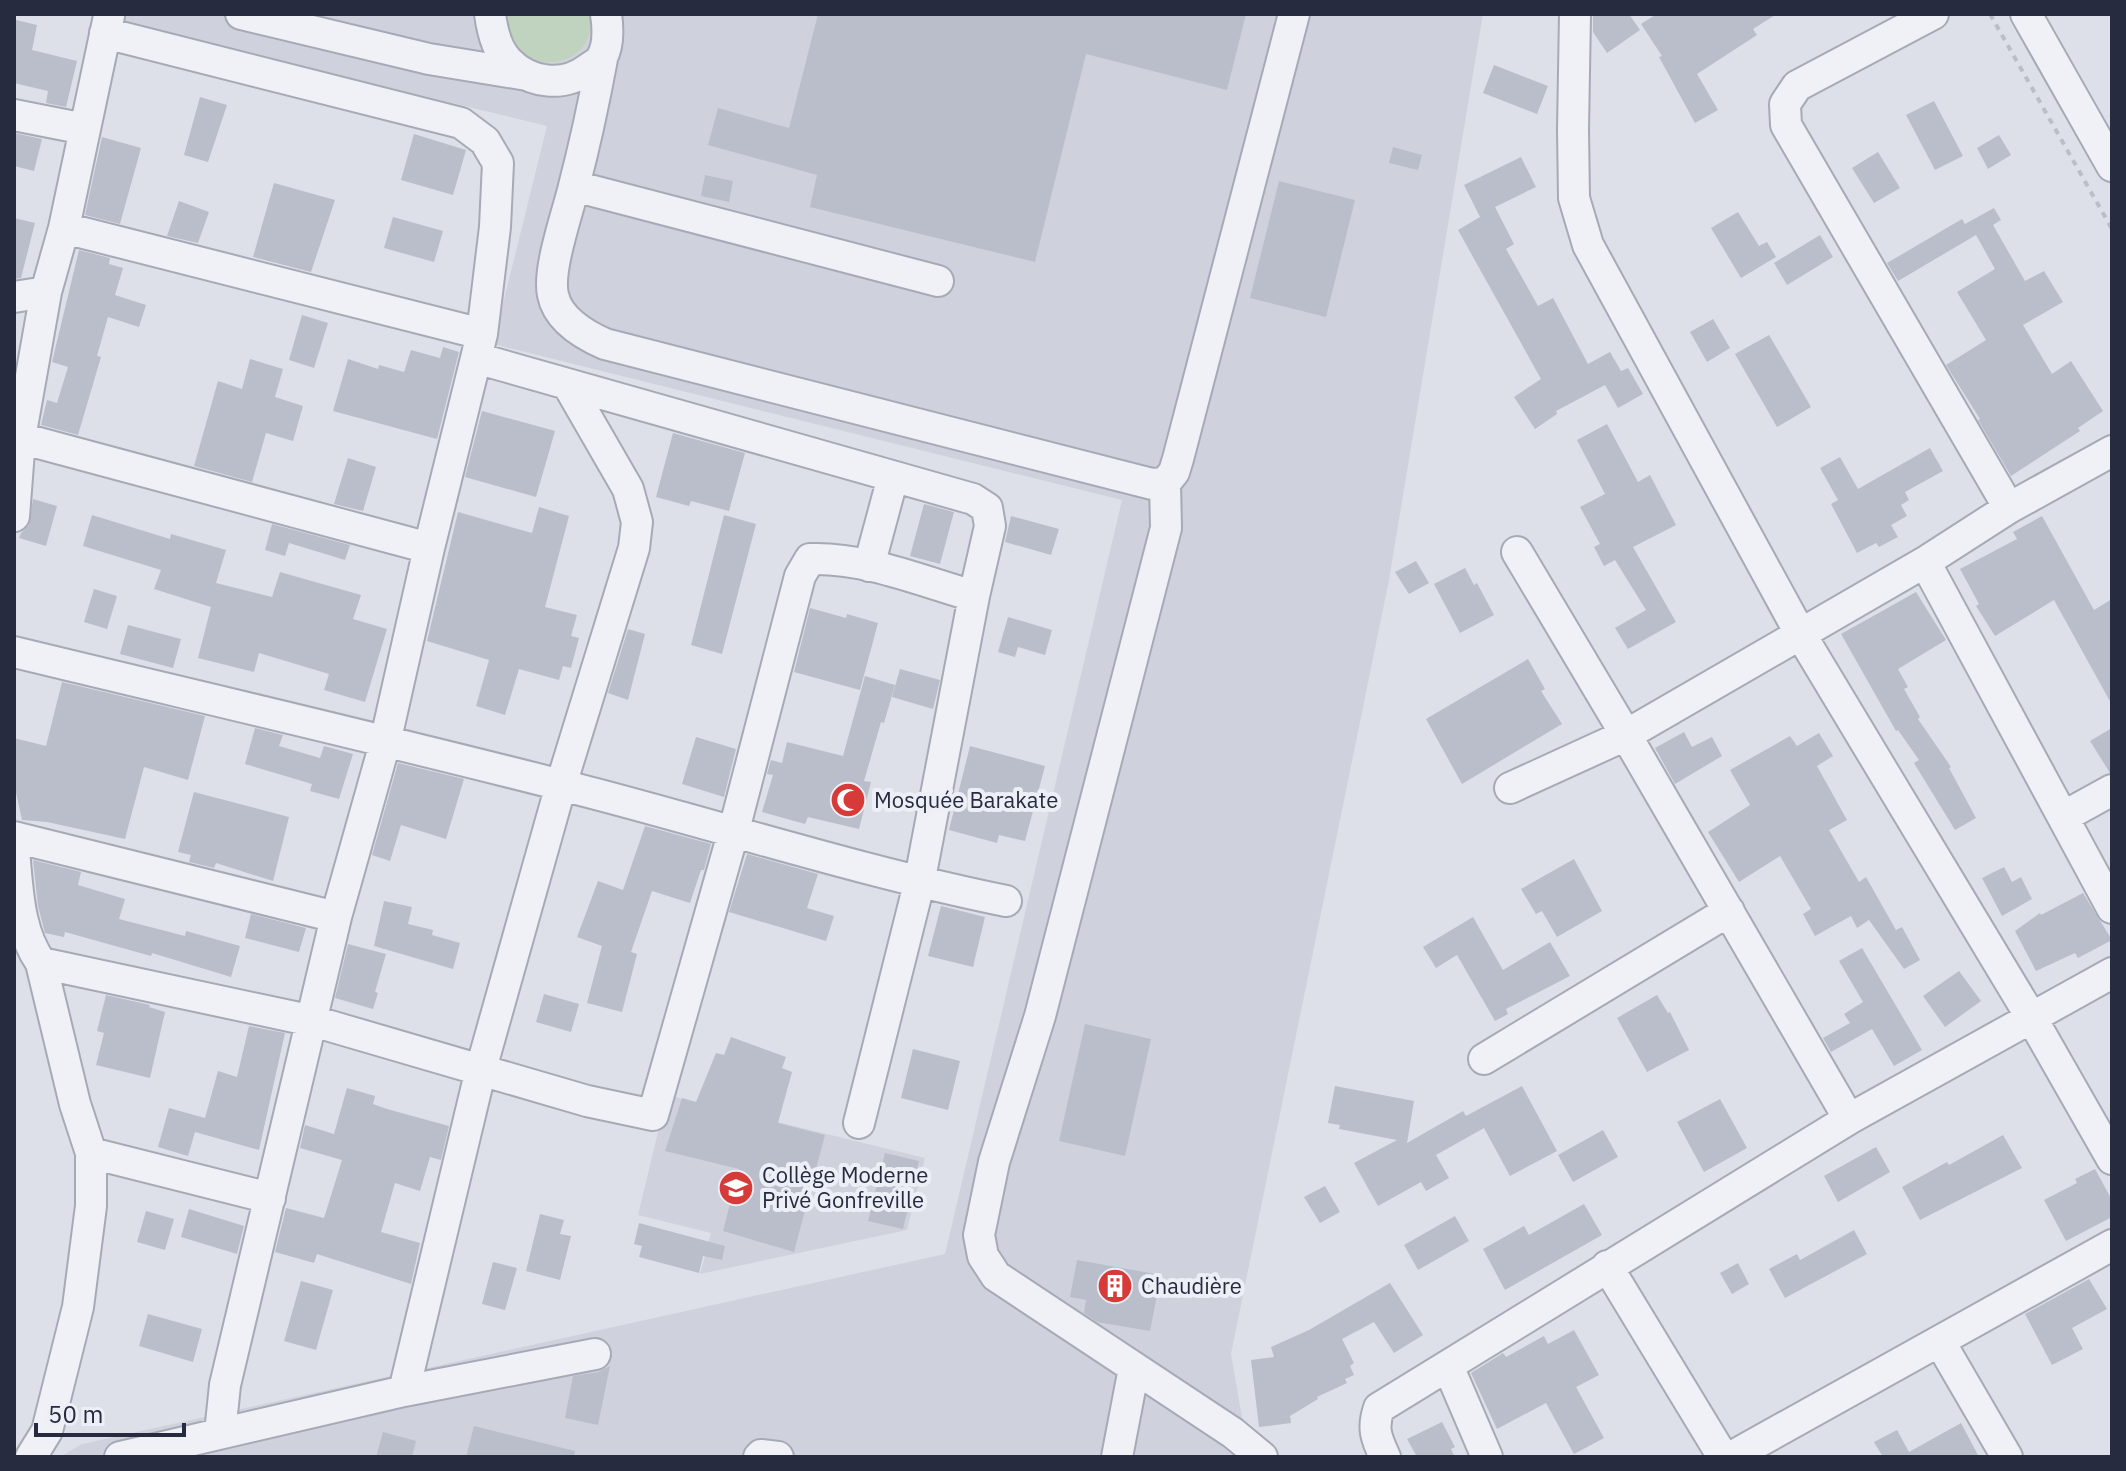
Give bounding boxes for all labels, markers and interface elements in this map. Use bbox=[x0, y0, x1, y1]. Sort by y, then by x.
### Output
mosque icon: Mosquée Barakate bbox=[829, 781, 867, 819]
place label: Mosquée Barakate bbox=[874, 785, 1058, 814]
place label: Collège Moderne Privé Gonfreville bbox=[762, 1160, 928, 1214]
school or university icon: Collège Moderne Privé Gonfreville bbox=[717, 1169, 755, 1207]
building icon: Chaudière bbox=[1096, 1267, 1134, 1305]
place label: Chaudière bbox=[1141, 1271, 1242, 1300]
scale bar bbox=[36, 1387, 184, 1437]
text: 50 m bbox=[48, 1398, 103, 1430]

